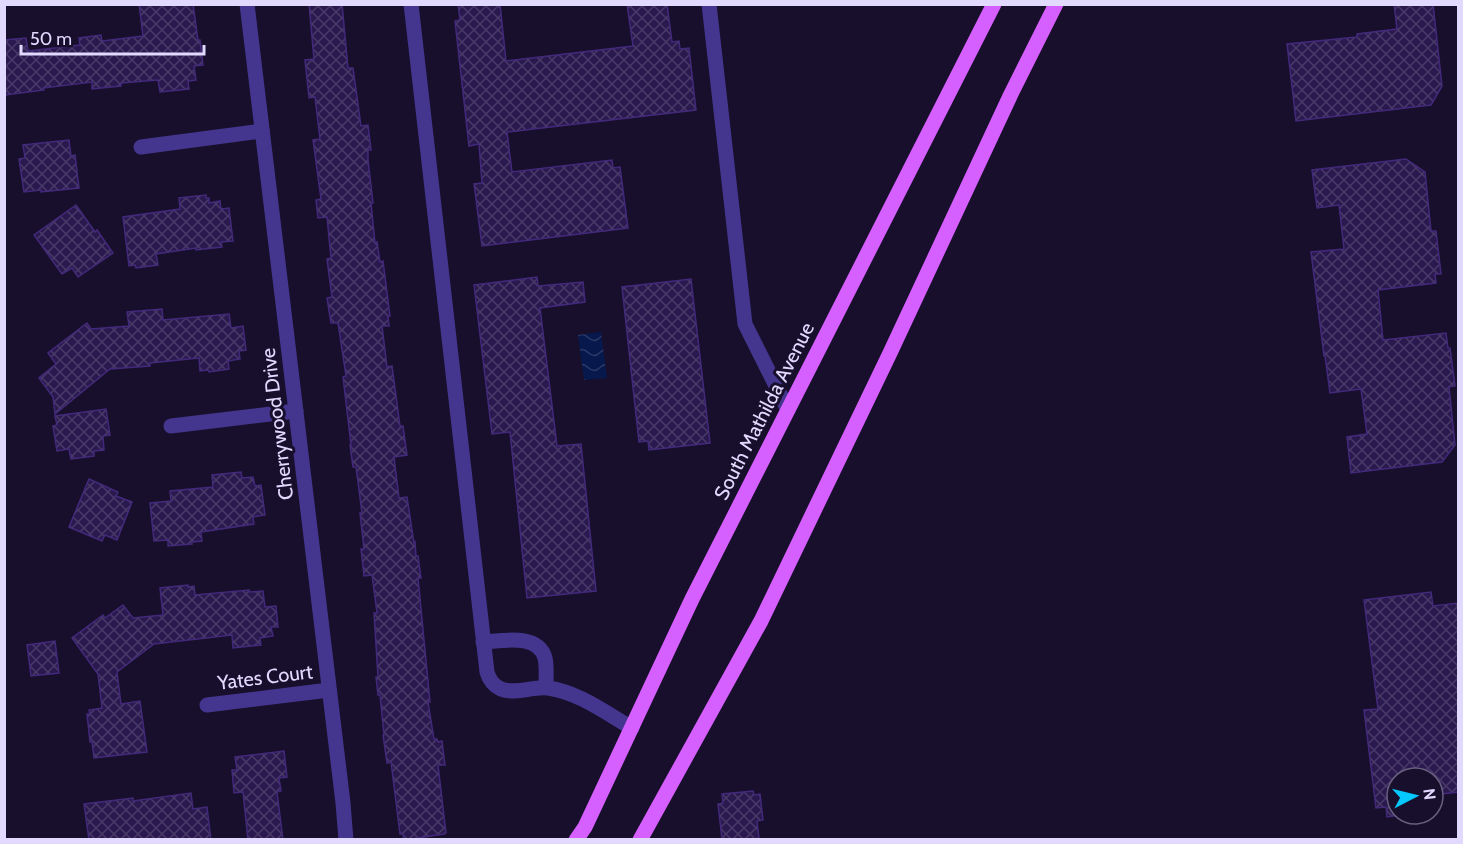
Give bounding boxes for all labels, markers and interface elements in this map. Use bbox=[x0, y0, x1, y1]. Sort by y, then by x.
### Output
scale bar bbox=[21, 18, 204, 56]
text: 50 m bbox=[30, 28, 72, 50]
street label: South Mathilda Avenue bbox=[709, 318, 819, 504]
street label: Cherrywood Drive bbox=[256, 347, 298, 501]
street label: Yates Court bbox=[215, 659, 314, 695]
north arrow bbox=[1385, 766, 1445, 826]
text: N bbox=[1419, 787, 1440, 801]

